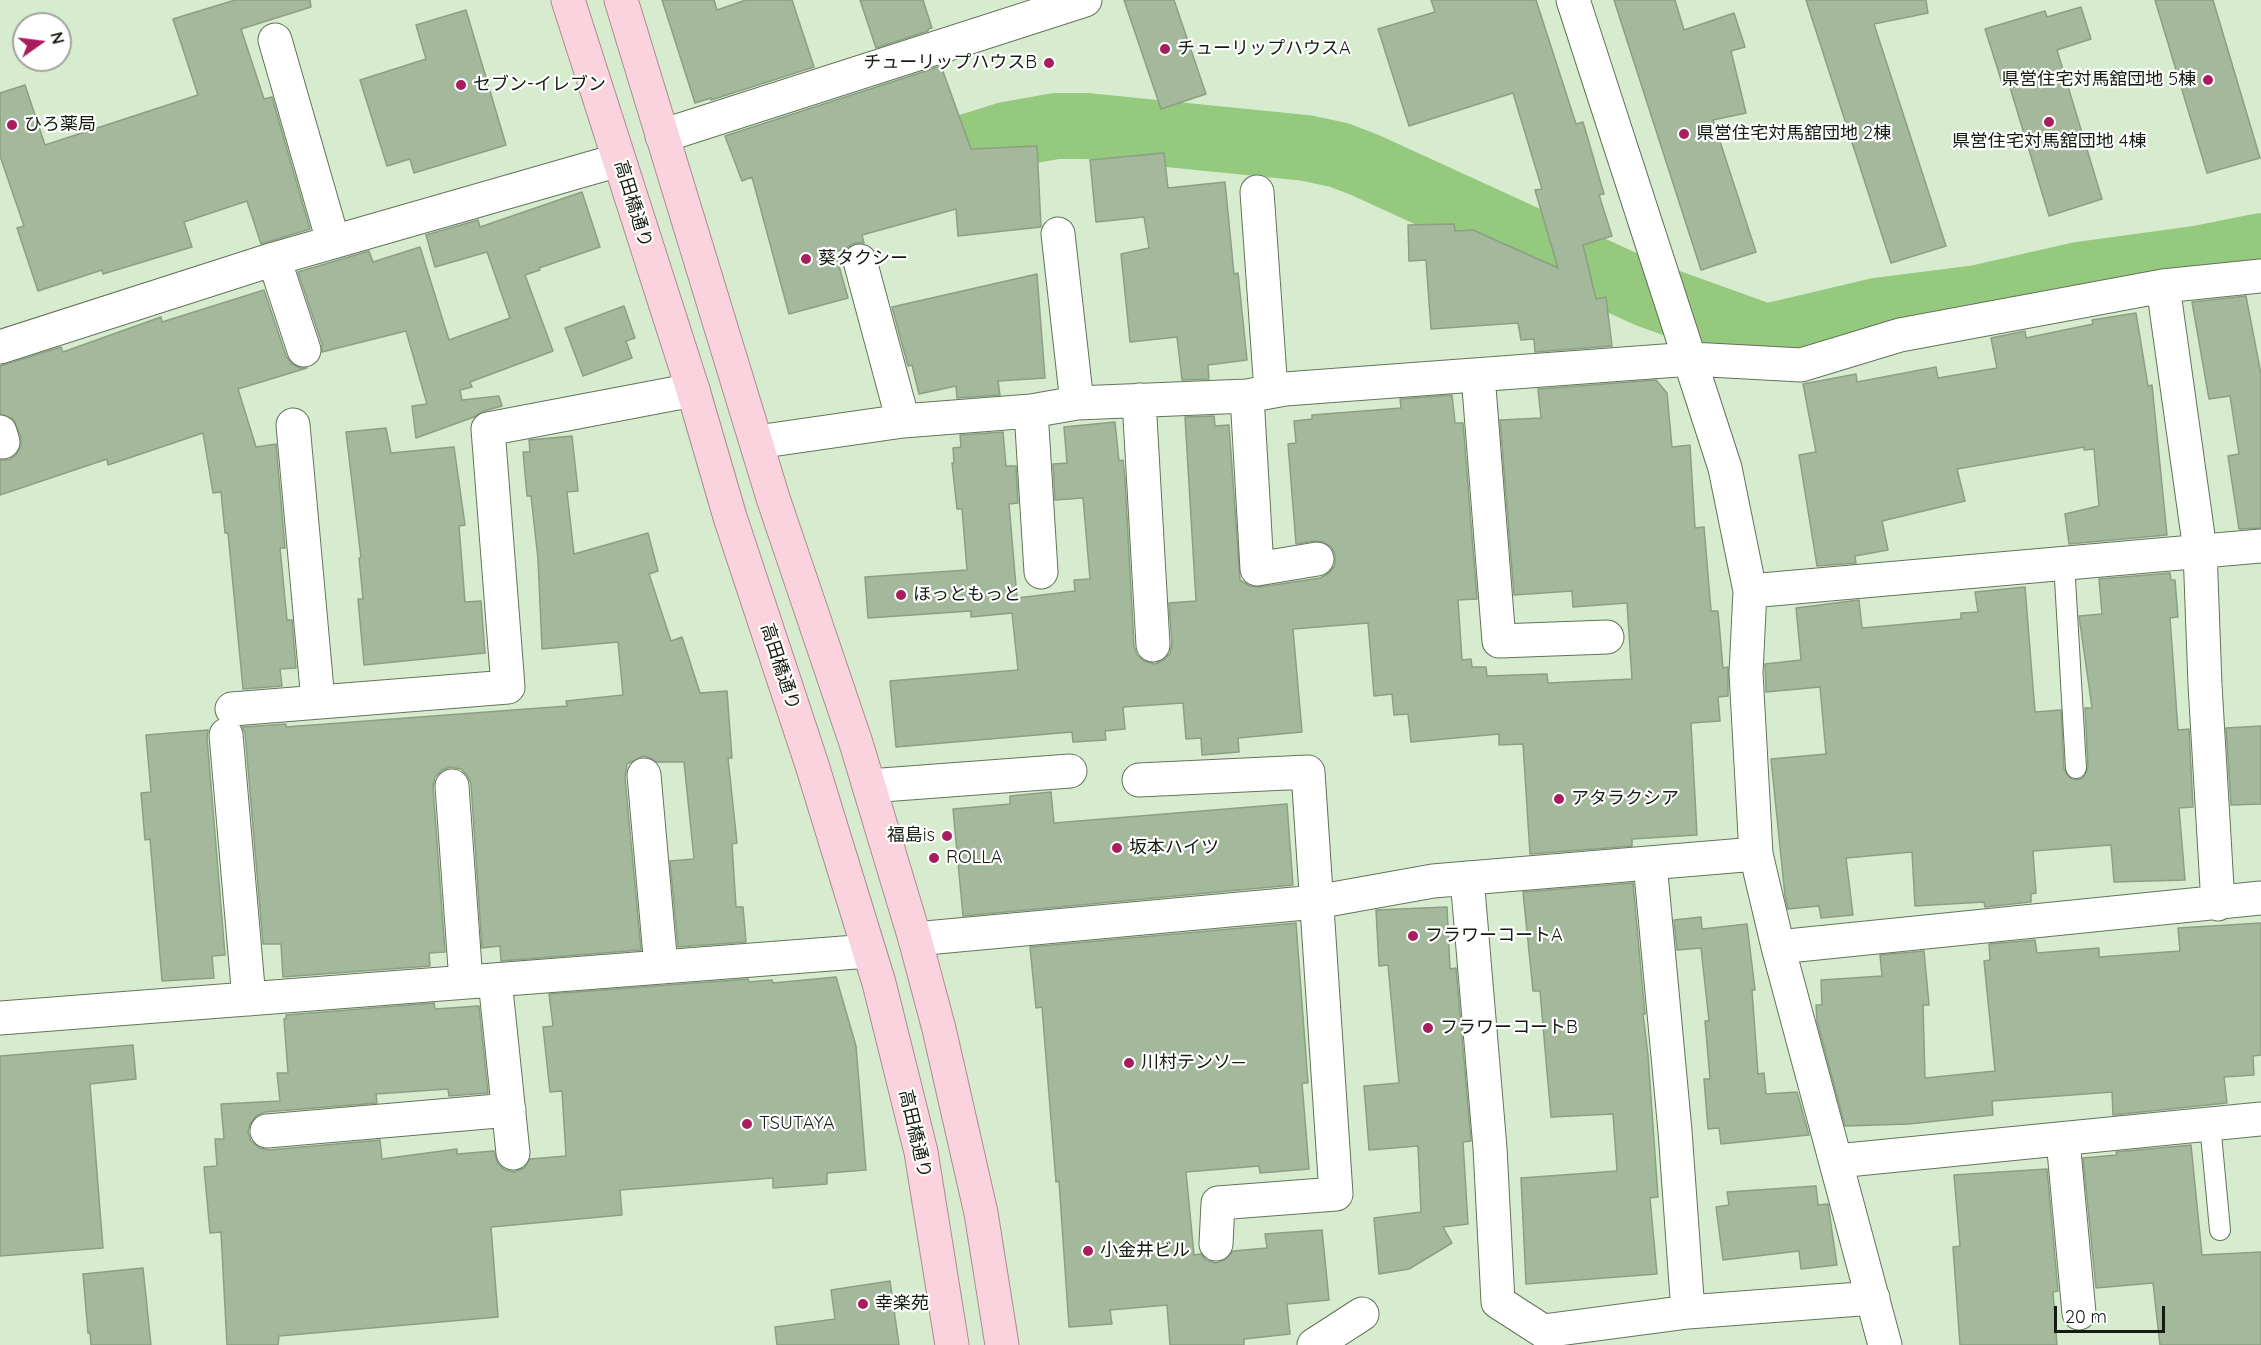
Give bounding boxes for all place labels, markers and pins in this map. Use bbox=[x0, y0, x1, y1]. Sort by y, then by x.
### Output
place label: チューリップハウスA bbox=[1177, 38, 1351, 60]
marker: チューリップハウスA bbox=[1158, 42, 1172, 56]
place label: チューリップハウスB bbox=[863, 52, 1037, 74]
marker: チューリップハウスB bbox=[1042, 56, 1056, 70]
place label: 県営住宅対馬舘団地 5棟 bbox=[2001, 69, 2196, 91]
marker: 県営住宅対馬舘団地 5棟 bbox=[2201, 73, 2215, 87]
place label: セブン-イレブン bbox=[473, 74, 606, 96]
marker: セブン-イレブン bbox=[454, 78, 468, 92]
place label: ひろ薬局 bbox=[24, 114, 96, 136]
marker: 県営住宅対馬舘団地 4棟 bbox=[2042, 115, 2056, 129]
marker: ひろ薬局 bbox=[5, 118, 19, 132]
place label: 県営住宅対馬舘団地 2棟 bbox=[1696, 123, 1891, 145]
marker: 県営住宅対馬舘団地 2棟 bbox=[1677, 127, 1691, 141]
place label: 県営住宅対馬舘団地 4棟 bbox=[1952, 131, 2146, 153]
place label: 葵タクシー bbox=[818, 248, 908, 270]
marker: 葵タクシー bbox=[799, 252, 813, 266]
place label: ほっともっと bbox=[913, 584, 1021, 606]
marker: ほっともっと bbox=[894, 588, 908, 602]
place label: アタラクシア bbox=[1571, 788, 1679, 810]
marker: アタラクシア bbox=[1552, 792, 1566, 806]
place label: 福島is bbox=[887, 825, 935, 847]
marker: 福島is bbox=[940, 829, 954, 843]
place label: 坂本ハイツ bbox=[1129, 837, 1219, 859]
marker: 坂本ハイツ bbox=[1110, 841, 1124, 855]
place label: ROLLA bbox=[946, 847, 1002, 869]
marker: ROLLA bbox=[927, 851, 941, 865]
place label: フラワーコートA bbox=[1425, 925, 1563, 947]
marker: フラワーコートA bbox=[1406, 929, 1420, 943]
place label: フラワーコートB bbox=[1440, 1017, 1578, 1039]
marker: フラワーコートB bbox=[1421, 1021, 1435, 1035]
place label: 川村テンソ― bbox=[1141, 1052, 1246, 1074]
marker: 川村テンソ― bbox=[1122, 1056, 1136, 1070]
place label: TSUTAYA bbox=[759, 1113, 835, 1135]
marker: TSUTAYA bbox=[740, 1117, 754, 1131]
place label: 小金井ビル bbox=[1100, 1240, 1190, 1262]
marker: 小金井ビル bbox=[1081, 1244, 1095, 1258]
place label: 幸楽苑 bbox=[875, 1293, 929, 1315]
marker: 幸楽苑 bbox=[856, 1297, 870, 1311]

